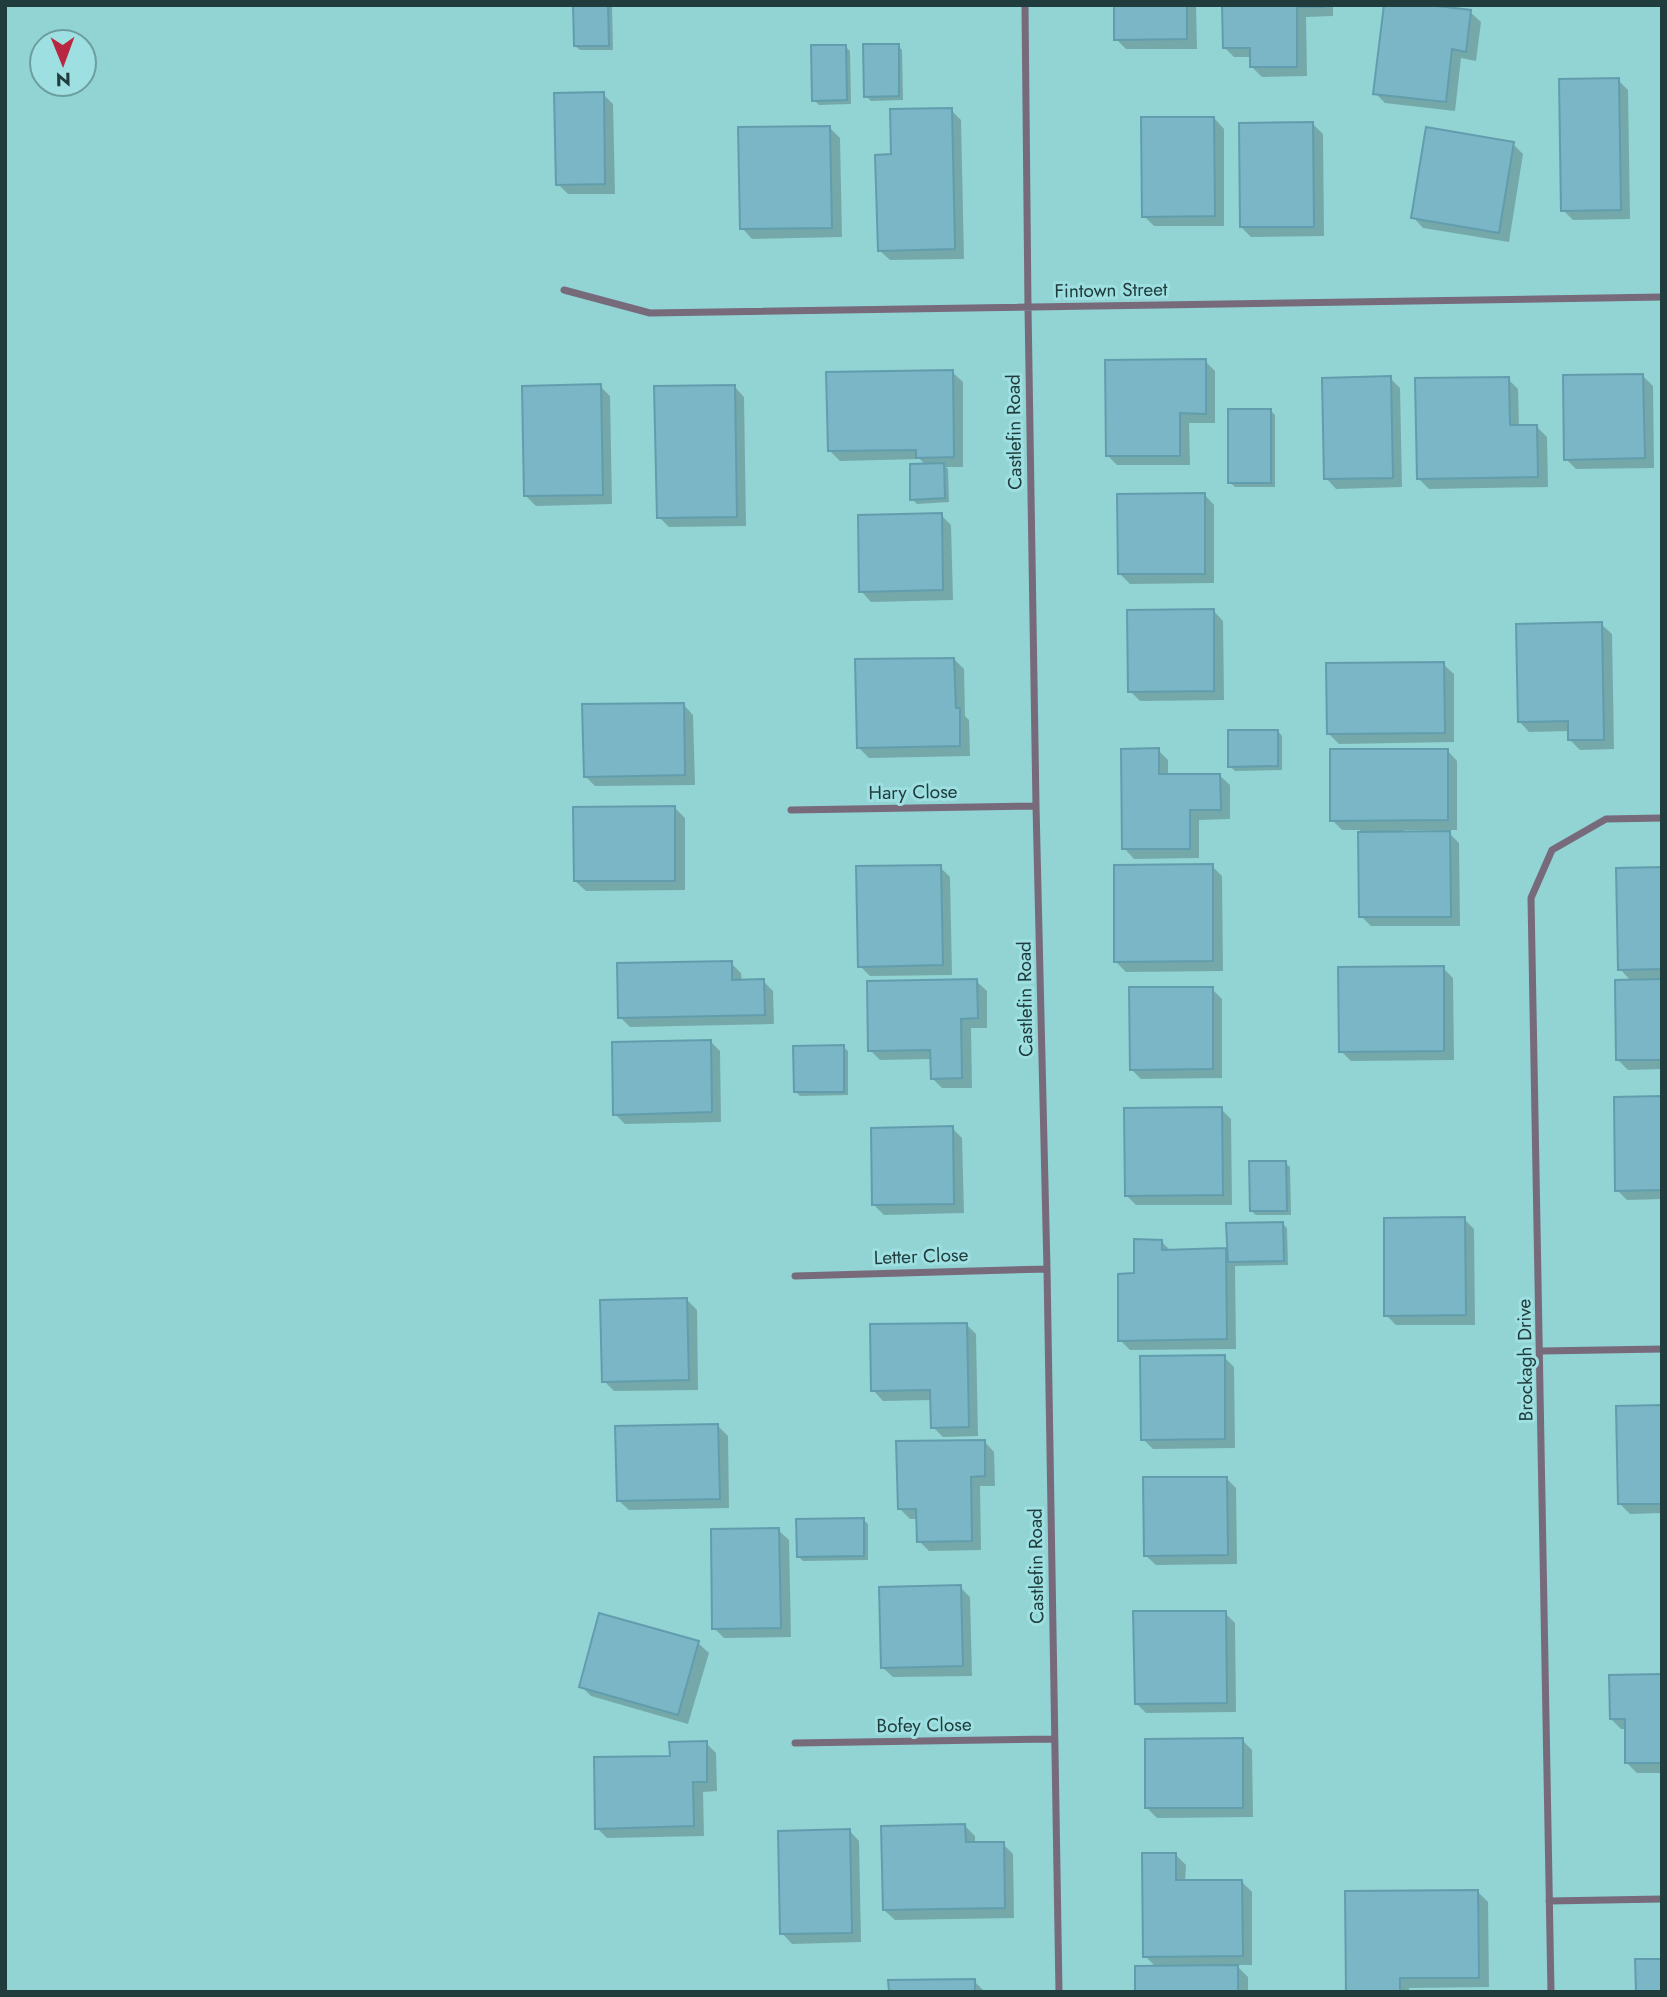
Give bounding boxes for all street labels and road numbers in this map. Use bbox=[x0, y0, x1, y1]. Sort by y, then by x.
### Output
street label: Fintown Street bbox=[1054, 276, 1168, 304]
street label: Castlefin Road bbox=[999, 374, 1029, 490]
street label: Hary Close bbox=[868, 778, 958, 806]
street label: Castlefin Road bbox=[1010, 941, 1040, 1057]
street label: Letter Close bbox=[873, 1241, 969, 1271]
street label: Brockagh Drive bbox=[1510, 1298, 1540, 1421]
street label: Castlefin Road bbox=[1021, 1508, 1051, 1624]
street label: Bofey Close bbox=[876, 1711, 972, 1739]

